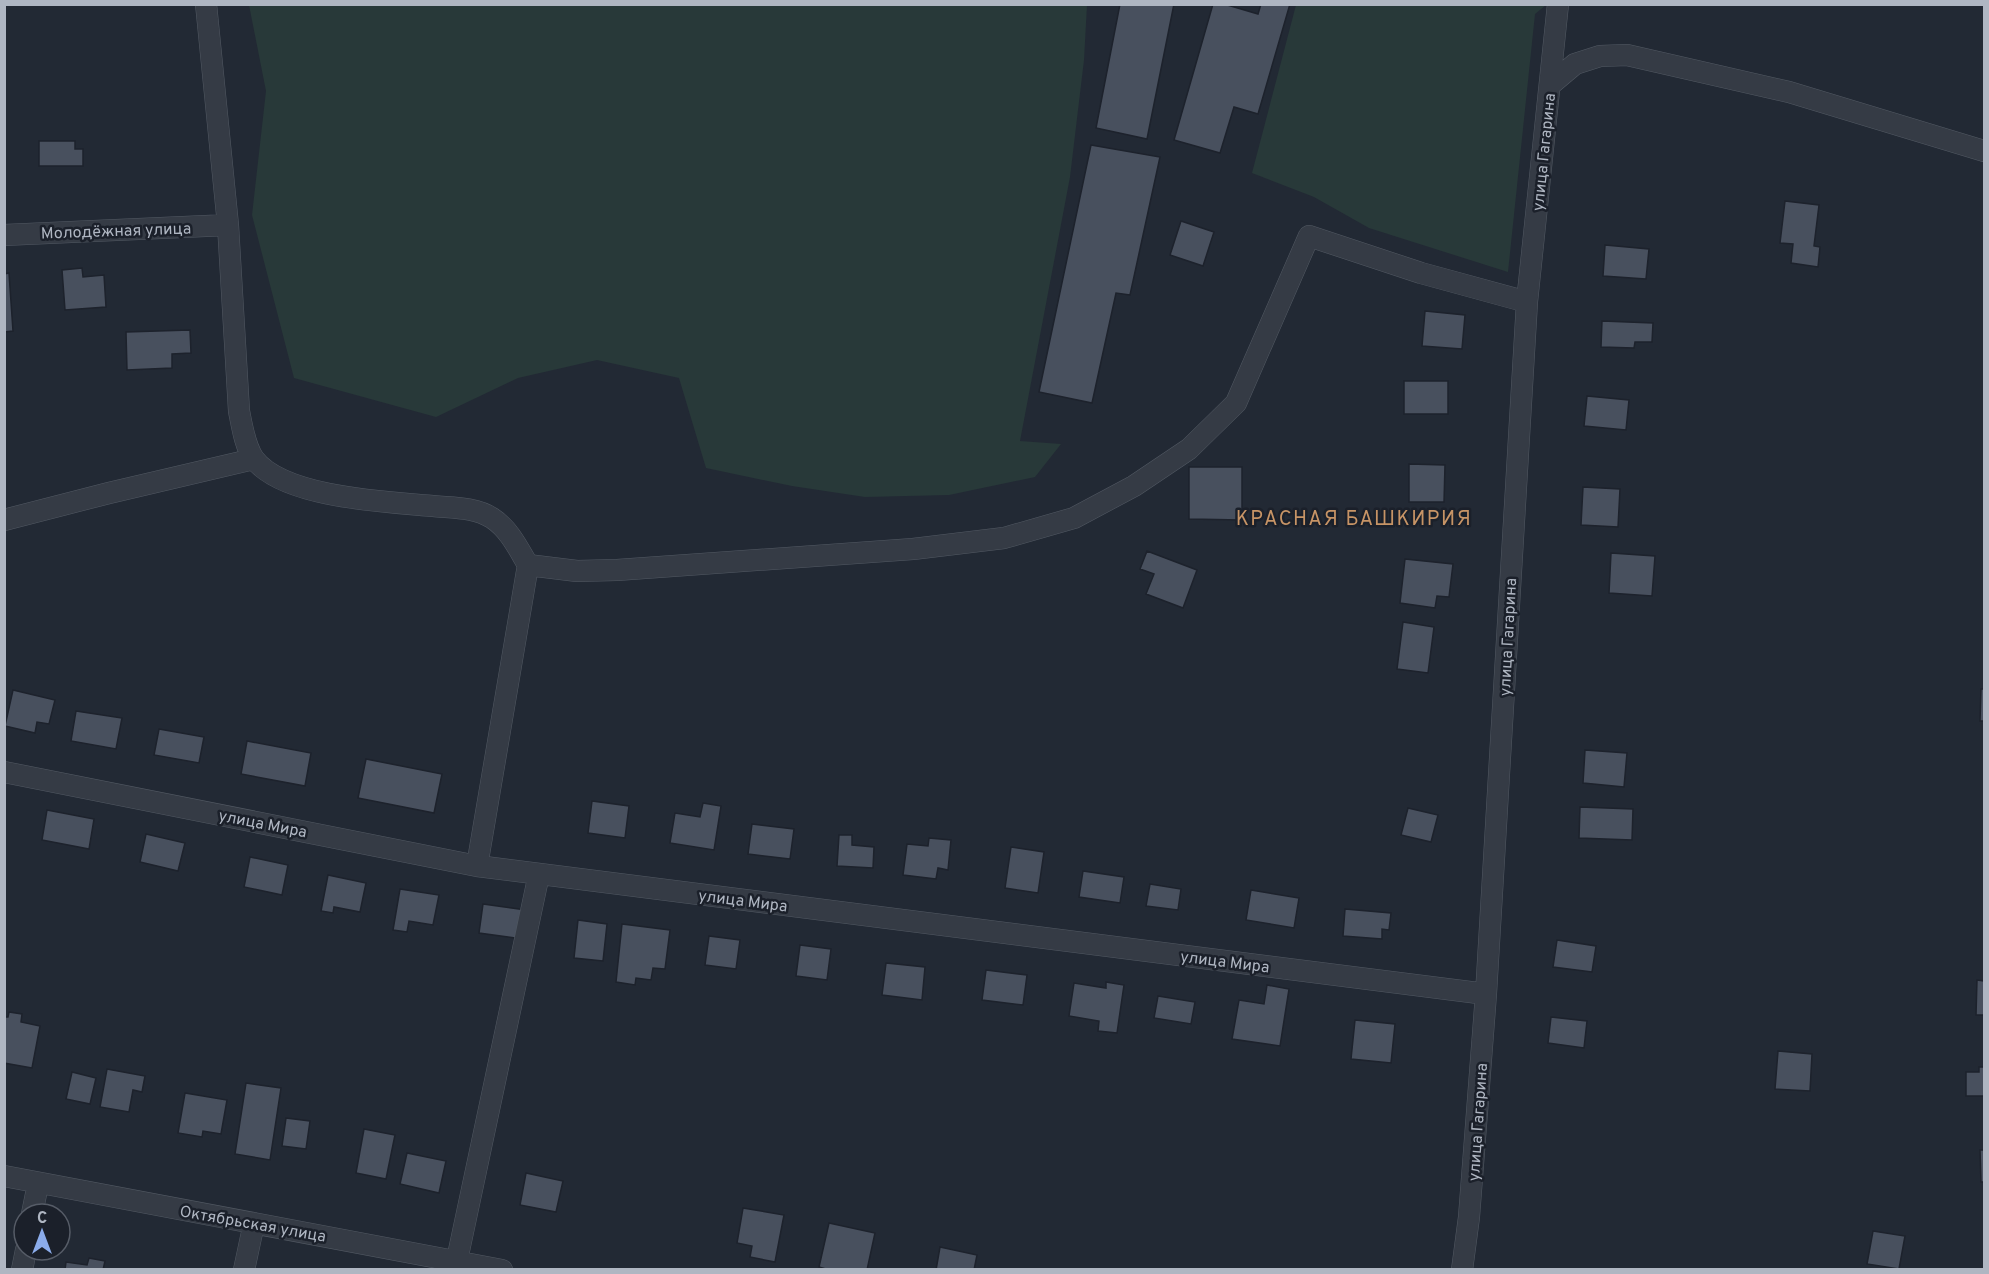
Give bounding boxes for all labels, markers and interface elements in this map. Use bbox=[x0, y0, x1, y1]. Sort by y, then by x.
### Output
street label: улица Гагарина bbox=[1529, 92, 1561, 212]
street label: Молодёжная улица bbox=[41, 219, 192, 245]
district label: КРАСНАЯ БАШКИРИЯ bbox=[1236, 507, 1472, 533]
street label: улица Гагарина bbox=[1496, 577, 1522, 697]
street label: улица Мира bbox=[217, 807, 309, 843]
street label: улица Мира bbox=[697, 887, 788, 917]
street label: улица Мира bbox=[1179, 948, 1270, 978]
street label: улица Гагарина bbox=[1465, 1062, 1493, 1182]
north arrow bbox=[12, 1202, 72, 1262]
street label: Октябрьская улица bbox=[178, 1202, 327, 1248]
text: С bbox=[37, 1209, 47, 1229]

